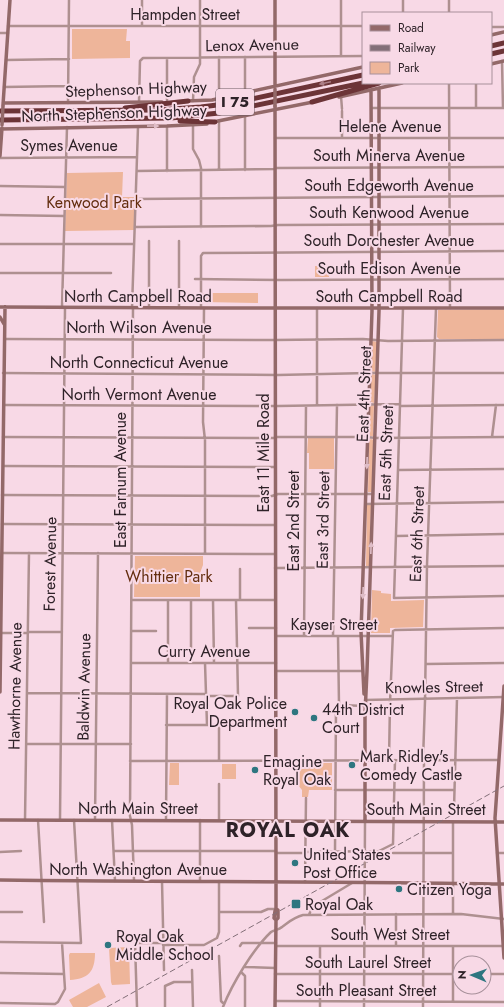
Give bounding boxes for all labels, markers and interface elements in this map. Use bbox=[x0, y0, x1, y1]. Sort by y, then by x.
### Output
street label: Hampden Street bbox=[130, 3, 240, 26]
legend bbox=[362, 12, 492, 84]
text: Road bbox=[398, 19, 424, 37]
street label: Lenox Avenue bbox=[205, 33, 299, 57]
text: Railway bbox=[398, 39, 436, 57]
text: Park bbox=[398, 59, 420, 77]
street label: Stephenson Highway bbox=[65, 75, 208, 103]
one-way arrow bbox=[319, 81, 331, 87]
road number: I 75 bbox=[216, 89, 254, 115]
street label: North Stephenson Highway bbox=[21, 98, 208, 128]
street label: Helene Avenue bbox=[339, 115, 441, 138]
one-way arrow bbox=[147, 123, 160, 129]
street label: Symes Avenue bbox=[20, 134, 118, 157]
street label: South Minerva Avenue bbox=[313, 144, 465, 167]
street label: South Edgeworth Avenue bbox=[304, 174, 474, 197]
park label: Kenwood Park bbox=[46, 191, 143, 214]
street label: South Kenwood Avenue bbox=[309, 201, 469, 224]
street label: South Dorchester Avenue bbox=[304, 229, 474, 252]
street label: South Edison Avenue bbox=[317, 257, 461, 280]
street label: North Campbell Road bbox=[64, 285, 212, 308]
street label: South Campbell Road bbox=[315, 285, 463, 308]
street label: North Wilson Avenue bbox=[66, 316, 212, 339]
street label: East 4th Street bbox=[351, 345, 377, 442]
street label: North Connecticut Avenue bbox=[50, 351, 228, 374]
street label: North Vermont Avenue bbox=[62, 383, 216, 406]
street label: East 11 Mile Road bbox=[252, 393, 275, 513]
street label: East 5th Street bbox=[373, 405, 399, 501]
street label: East Farnum Avenue bbox=[109, 412, 132, 548]
one-way arrow bbox=[364, 457, 370, 470]
street label: East 2nd Street bbox=[282, 470, 305, 572]
street label: East 3rd Street bbox=[311, 471, 335, 569]
street label: East 6th Street bbox=[404, 485, 430, 582]
street label: Forest Avenue bbox=[38, 516, 62, 612]
one-way arrow bbox=[368, 541, 374, 554]
park label: Whittier Park bbox=[125, 565, 214, 588]
one-way arrow bbox=[359, 587, 366, 599]
street label: Kayser Street bbox=[291, 613, 378, 636]
street label: Hawthorne Avenue bbox=[2, 622, 28, 750]
street label: Baldwin Avenue bbox=[72, 633, 96, 741]
street label: Curry Avenue bbox=[158, 640, 250, 663]
street label: Knowles Street bbox=[385, 675, 483, 699]
place label: Royal Oak Police Department bbox=[173, 692, 287, 733]
place label: 44th District Court bbox=[322, 698, 404, 739]
marker: Royal Oak Police Department bbox=[290, 707, 300, 717]
marker: 44th District Court bbox=[309, 713, 319, 723]
place label: Mark Ridley's Comedy Castle bbox=[360, 745, 462, 786]
place label: Emagine Royal Oak bbox=[263, 750, 332, 791]
marker: Mark Ridley's Comedy Castle bbox=[347, 760, 357, 770]
marker: Emagine Royal Oak bbox=[250, 765, 260, 775]
street label: North Main Street bbox=[78, 797, 198, 820]
street label: South Main Street bbox=[366, 798, 486, 821]
district label: ROYAL OAK bbox=[226, 816, 350, 845]
place label: United States Post Office bbox=[303, 843, 390, 884]
street label: North Washington Avenue bbox=[49, 858, 227, 881]
marker: United States Post Office bbox=[290, 858, 300, 868]
place label: Citizen Yoga bbox=[407, 878, 492, 901]
marker: Citizen Yoga bbox=[394, 884, 404, 894]
place label: Royal Oak bbox=[305, 893, 374, 916]
marker: Royal Oak bbox=[290, 898, 302, 910]
street label: South West Street bbox=[330, 923, 450, 946]
place label: Royal Oak Middle School bbox=[116, 925, 214, 966]
marker: Royal Oak Middle School bbox=[103, 940, 113, 950]
street label: South Laurel Street bbox=[305, 951, 431, 974]
north arrow bbox=[452, 955, 492, 995]
text: N bbox=[454, 970, 470, 979]
street label: South Pleasant Street bbox=[296, 979, 436, 1002]

